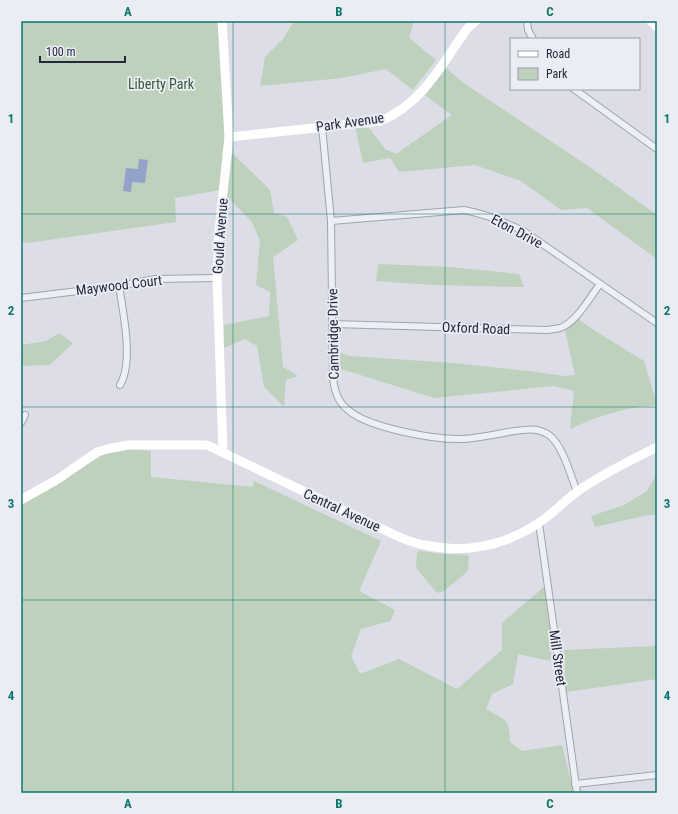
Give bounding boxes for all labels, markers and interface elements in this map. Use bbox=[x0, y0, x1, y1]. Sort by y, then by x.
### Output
text: A bbox=[124, 4, 132, 19]
text: B bbox=[335, 4, 343, 19]
text: C bbox=[546, 4, 554, 19]
scale bar bbox=[40, 38, 125, 64]
legend bbox=[510, 38, 640, 90]
text: 100 m bbox=[46, 45, 76, 59]
text: Road bbox=[546, 47, 570, 61]
text: Park bbox=[546, 67, 568, 81]
park label: Liberty Park bbox=[128, 76, 195, 92]
street label: Park Avenue bbox=[315, 109, 385, 135]
text: 1 bbox=[8, 111, 14, 126]
text: 1 bbox=[664, 111, 670, 126]
street label: Gould Avenue bbox=[209, 197, 231, 274]
street label: Eton Drive bbox=[489, 211, 546, 251]
street label: Maywood Court bbox=[75, 272, 163, 298]
street label: Cambridge Drive bbox=[324, 288, 342, 380]
text: 2 bbox=[8, 303, 15, 318]
text: 2 bbox=[664, 303, 671, 318]
street label: Oxford Road bbox=[442, 319, 510, 337]
street label: Central Avenue bbox=[301, 485, 383, 535]
text: 3 bbox=[8, 496, 14, 511]
text: 3 bbox=[664, 496, 670, 511]
street label: Mill Street bbox=[546, 629, 570, 687]
text: 4 bbox=[8, 688, 15, 703]
text: 4 bbox=[664, 688, 671, 703]
text: A bbox=[124, 796, 132, 811]
text: B bbox=[335, 796, 343, 811]
text: C bbox=[546, 796, 554, 811]

